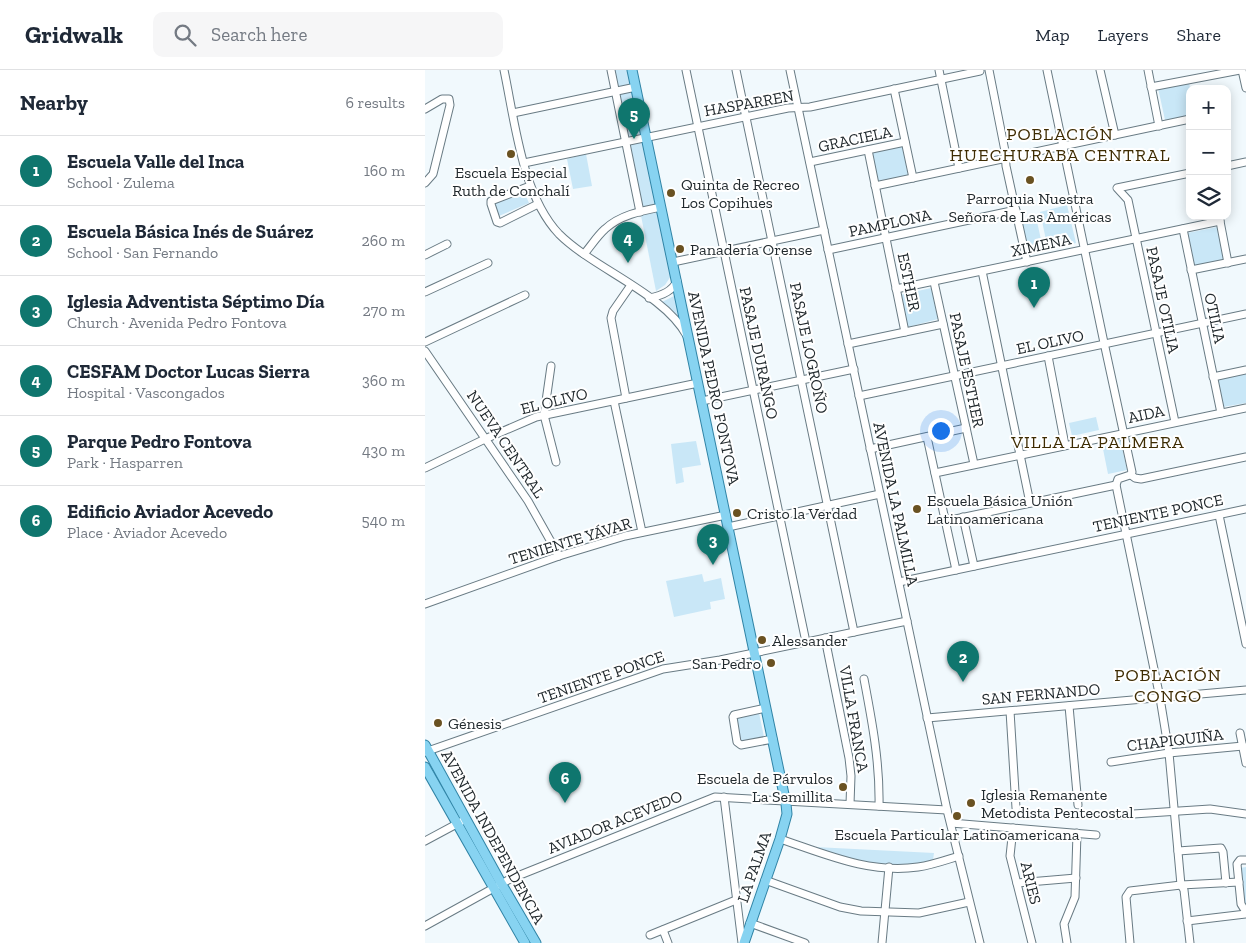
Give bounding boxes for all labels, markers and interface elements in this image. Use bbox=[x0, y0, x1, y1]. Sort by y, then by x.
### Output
search box bbox=[153, 12, 503, 57]
text: Gridwalk bbox=[25, 20, 123, 49]
icon: search bbox=[171, 21, 199, 49]
text: Search here bbox=[211, 23, 307, 46]
text: Map bbox=[1035, 24, 1070, 46]
text: Layers bbox=[1098, 24, 1149, 46]
text: Share bbox=[1177, 24, 1221, 46]
map controls bbox=[1186, 85, 1231, 220]
button: + bbox=[1186, 85, 1231, 130]
street label: HASPARREN bbox=[703, 86, 795, 120]
text: Nearby bbox=[20, 90, 88, 115]
text: 6 results bbox=[345, 93, 405, 112]
pin: 5 bbox=[618, 98, 650, 139]
street label: GRACIELA bbox=[816, 122, 894, 156]
district label: POBLACIÓN HUECHURABA CENTRAL bbox=[950, 123, 1170, 166]
button: − bbox=[1186, 130, 1231, 175]
marker: Escuela Especial Ruth de Conchalí bbox=[505, 148, 517, 160]
text: Escuela Valle del Inca bbox=[67, 150, 244, 173]
text: 1 bbox=[33, 161, 39, 180]
text: 160 m bbox=[364, 161, 405, 180]
place label: Escuela Especial Ruth de Conchalí bbox=[452, 163, 570, 200]
text: School · Zulema bbox=[67, 173, 175, 192]
marker: Parroquia Nuestra Señora de Las Américas bbox=[1024, 174, 1036, 186]
place label: Quinta de Recreo Los Copihues bbox=[681, 175, 800, 212]
button: layers bbox=[1186, 175, 1231, 220]
marker: Quinta de Recreo Los Copihues bbox=[665, 187, 677, 199]
place label: Parroquia Nuestra Señora de Las Américas bbox=[948, 189, 1112, 226]
street label: PAMPLONA bbox=[847, 205, 934, 241]
text: Escuela Básica Inés de Suárez bbox=[67, 220, 314, 243]
pin: 4 bbox=[612, 222, 644, 263]
street label: XIMENA bbox=[1009, 229, 1073, 261]
text: 2 bbox=[32, 231, 40, 250]
text: 260 m bbox=[362, 231, 405, 250]
place label: Panadería Orense bbox=[690, 240, 812, 259]
text: School · San Fernando bbox=[67, 243, 218, 262]
marker: Panadería Orense bbox=[674, 243, 686, 255]
street label: PASAJE OTILIA bbox=[1142, 245, 1184, 356]
street label: ESTHER bbox=[894, 251, 924, 313]
pin: 1 bbox=[1018, 267, 1050, 308]
street label: PASAJE LOGROÑO bbox=[786, 281, 832, 416]
street label: PASAJE DURANGO bbox=[736, 285, 782, 421]
street label: AVENIDA PEDRO FONTOVA bbox=[684, 289, 744, 487]
text: Iglesia Adventista Séptimo Día bbox=[67, 290, 325, 313]
street label: OTILIA bbox=[1200, 291, 1230, 345]
text: 3 bbox=[32, 301, 40, 320]
text: 270 m bbox=[363, 301, 405, 320]
street label: PASAJE ESTHER bbox=[946, 311, 988, 429]
text: Church · Avenida Pedro Fontova bbox=[67, 313, 287, 332]
street label: EL OLIVO bbox=[1015, 326, 1086, 358]
text: CESFAM Doctor Lucas Sierra bbox=[67, 360, 310, 383]
text: 4 bbox=[31, 371, 41, 390]
text: 360 m bbox=[362, 371, 405, 390]
text: Hospital · Vascongados bbox=[67, 383, 225, 402]
street label: EL OLIVO bbox=[519, 383, 590, 418]
street label: NUEVA CENTRAL bbox=[463, 387, 549, 502]
street label: AIDA bbox=[1126, 401, 1167, 427]
your location bbox=[928, 418, 954, 444]
street label: AVENIDA LA PALMILLA bbox=[869, 420, 923, 588]
text: Parque Pedro Fontova bbox=[67, 430, 252, 453]
district label: VILLA LA PALMERA bbox=[1010, 431, 1185, 453]
text: 5 bbox=[32, 441, 40, 460]
text: 430 m bbox=[362, 441, 405, 460]
text: Park · Hasparren bbox=[67, 453, 183, 472]
street label: TENIENTE PONCE bbox=[1091, 490, 1225, 536]
place label: Escuela Básica Unión Latinoamericana bbox=[927, 491, 1074, 528]
text: Edificio Aviador Acevedo bbox=[67, 500, 273, 523]
marker: Escuela Básica Unión Latinoamericana bbox=[911, 503, 923, 515]
place label: Cristo la Verdad bbox=[747, 504, 857, 523]
marker: Cristo la Verdad bbox=[731, 507, 743, 519]
text: 6 bbox=[32, 511, 40, 530]
text: 540 m bbox=[362, 511, 405, 530]
street label: TENIENTE YÁVAR bbox=[506, 513, 634, 569]
text: Place · Aviador Acevedo bbox=[67, 523, 227, 542]
pin: 3 bbox=[697, 524, 729, 565]
place label: Alessander bbox=[772, 631, 848, 650]
marker: Alessander bbox=[756, 634, 768, 646]
pin: 2 bbox=[947, 641, 979, 682]
street label: TENIENTE PONCE bbox=[535, 646, 667, 708]
place label: San Pedro bbox=[692, 654, 761, 673]
marker: San Pedro bbox=[765, 657, 777, 669]
street label: VILLA FRANCA bbox=[835, 663, 873, 774]
district label: POBLACIÓN CONGO bbox=[1114, 664, 1222, 707]
street label: SAN FERNANDO bbox=[981, 679, 1101, 709]
place label: Génesis bbox=[448, 714, 502, 733]
marker: Génesis bbox=[432, 717, 444, 729]
street label: CHAPIQUIÑA bbox=[1126, 725, 1225, 755]
street label: AVENIDA INDEPENDENCIA bbox=[437, 747, 549, 928]
pin: 6 bbox=[549, 762, 581, 803]
place label: Escuela de Párvulos La Semillita bbox=[697, 769, 833, 806]
marker: Escuela de Párvulos La Semillita bbox=[837, 781, 849, 793]
place label: Iglesia Remanente Metodista Pentecostal bbox=[981, 785, 1133, 822]
street label: AVIADOR ACEVEDO bbox=[545, 786, 685, 858]
marker: Iglesia Remanente Metodista Pentecostal bbox=[965, 797, 977, 809]
marker: Escuela Particular Latinoamericana bbox=[951, 810, 963, 822]
place label: Escuela Particular Latinoamericana bbox=[835, 825, 1080, 844]
street label: LA PALMA bbox=[733, 828, 775, 905]
street label: ARIES bbox=[1017, 860, 1045, 906]

